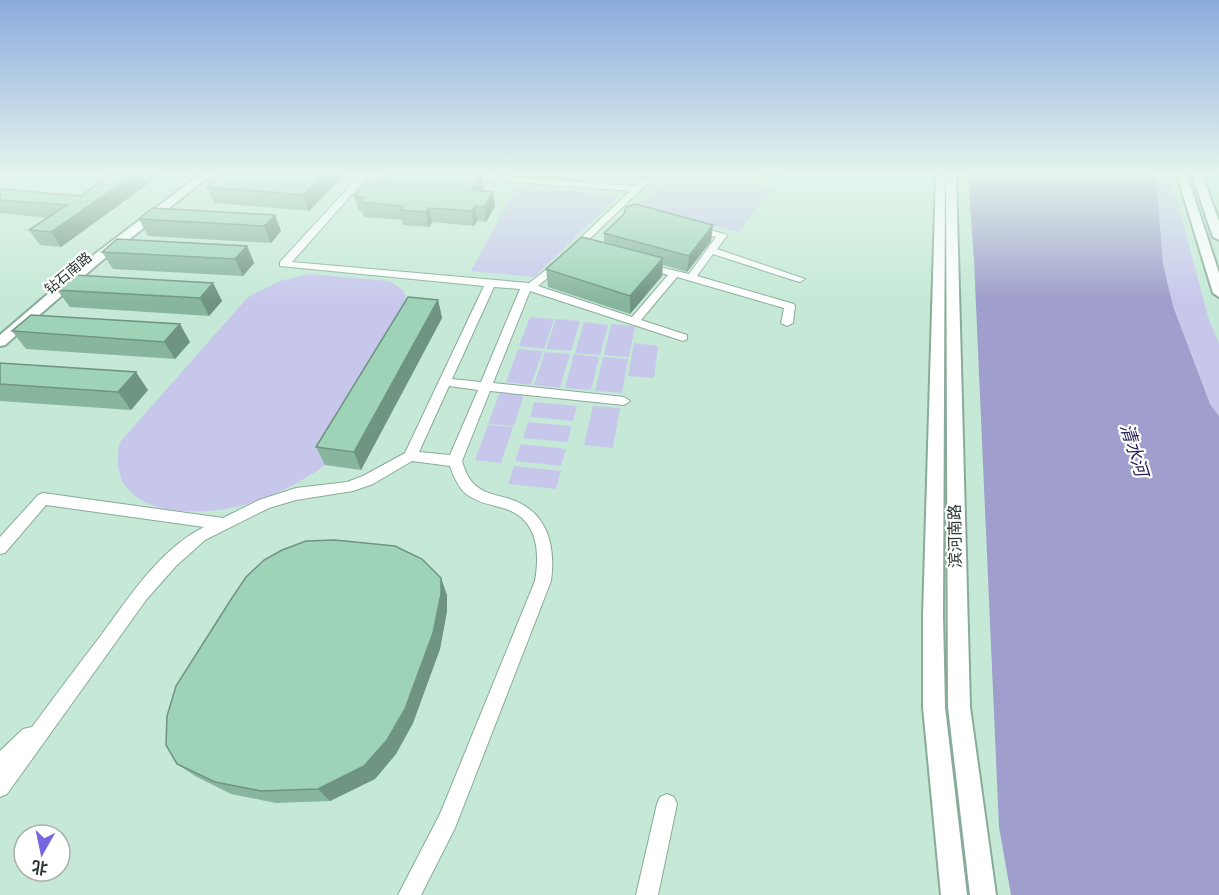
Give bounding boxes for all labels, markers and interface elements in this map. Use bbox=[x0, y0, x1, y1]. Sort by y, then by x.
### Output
street label: 钻石南路 bbox=[41, 248, 95, 298]
water label: 清水河 bbox=[1116, 421, 1153, 482]
street label: 滨河南路 bbox=[945, 504, 965, 568]
north arrow bbox=[12, 823, 72, 883]
text: 北 bbox=[30, 857, 49, 878]

